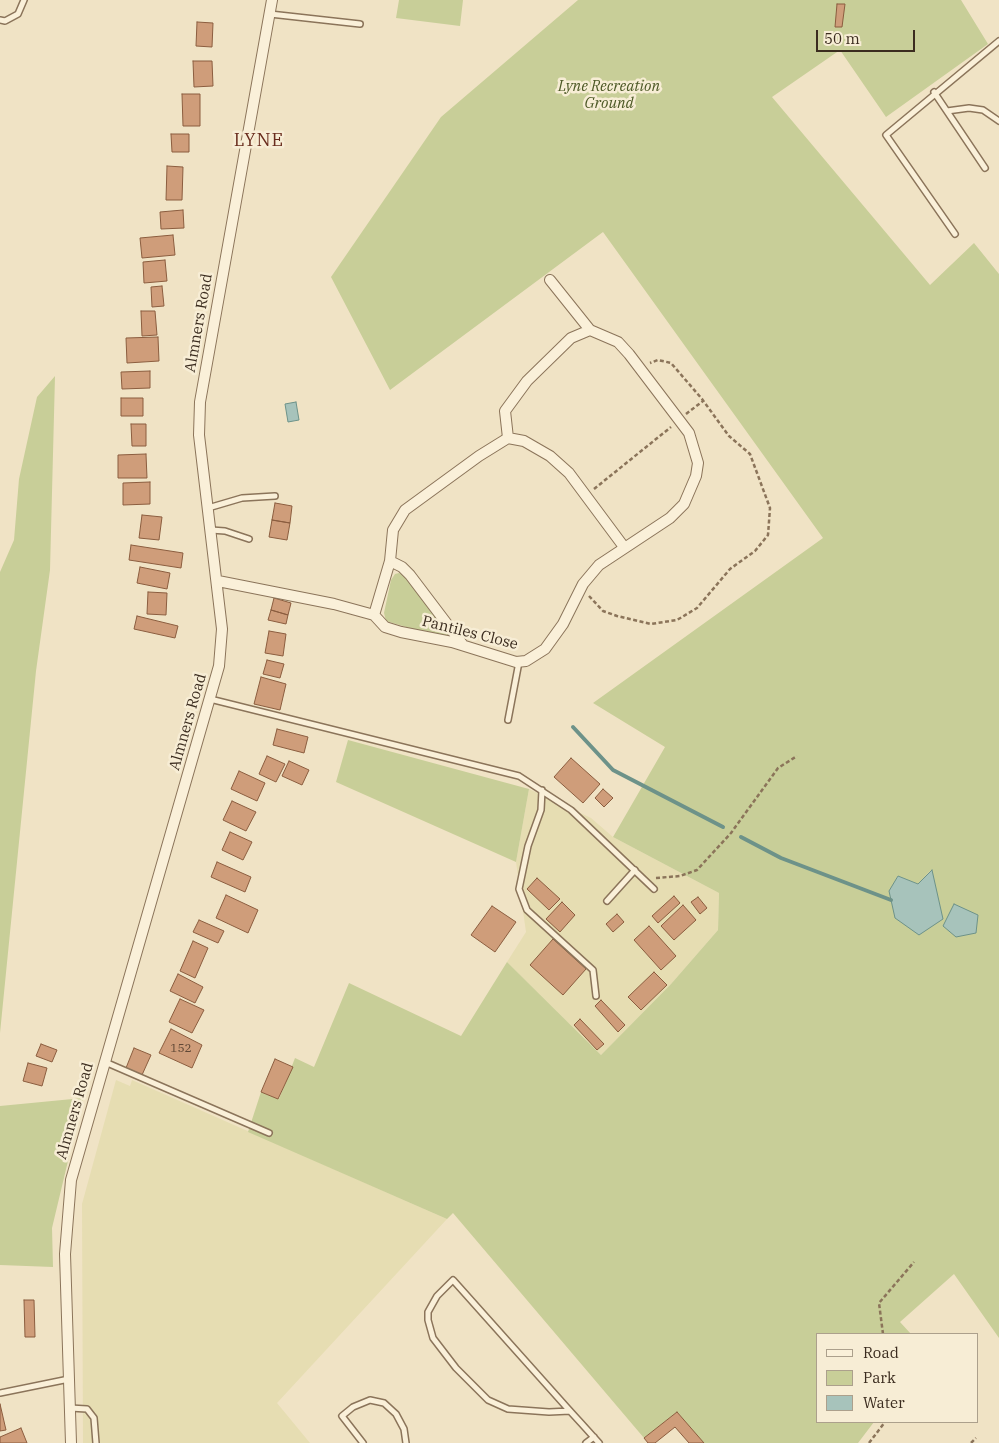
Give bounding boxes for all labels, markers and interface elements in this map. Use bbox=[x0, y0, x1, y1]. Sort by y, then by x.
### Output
scale bar bbox=[819, 20, 918, 52]
text: 50 m bbox=[824, 29, 860, 48]
park label: Lyne Recreation Ground bbox=[558, 78, 660, 113]
district label: LYNE bbox=[233, 130, 285, 152]
street label: Almners Road bbox=[181, 272, 217, 374]
street label: Pantiles Close bbox=[420, 612, 520, 654]
street label: Almners Road bbox=[166, 672, 210, 772]
house number: 152 bbox=[170, 1042, 192, 1056]
street label: Almners Road bbox=[53, 1061, 97, 1161]
legend bbox=[816, 1333, 979, 1423]
text: Road bbox=[863, 1343, 899, 1362]
text: Park bbox=[863, 1368, 896, 1387]
text: Water bbox=[863, 1393, 905, 1412]

